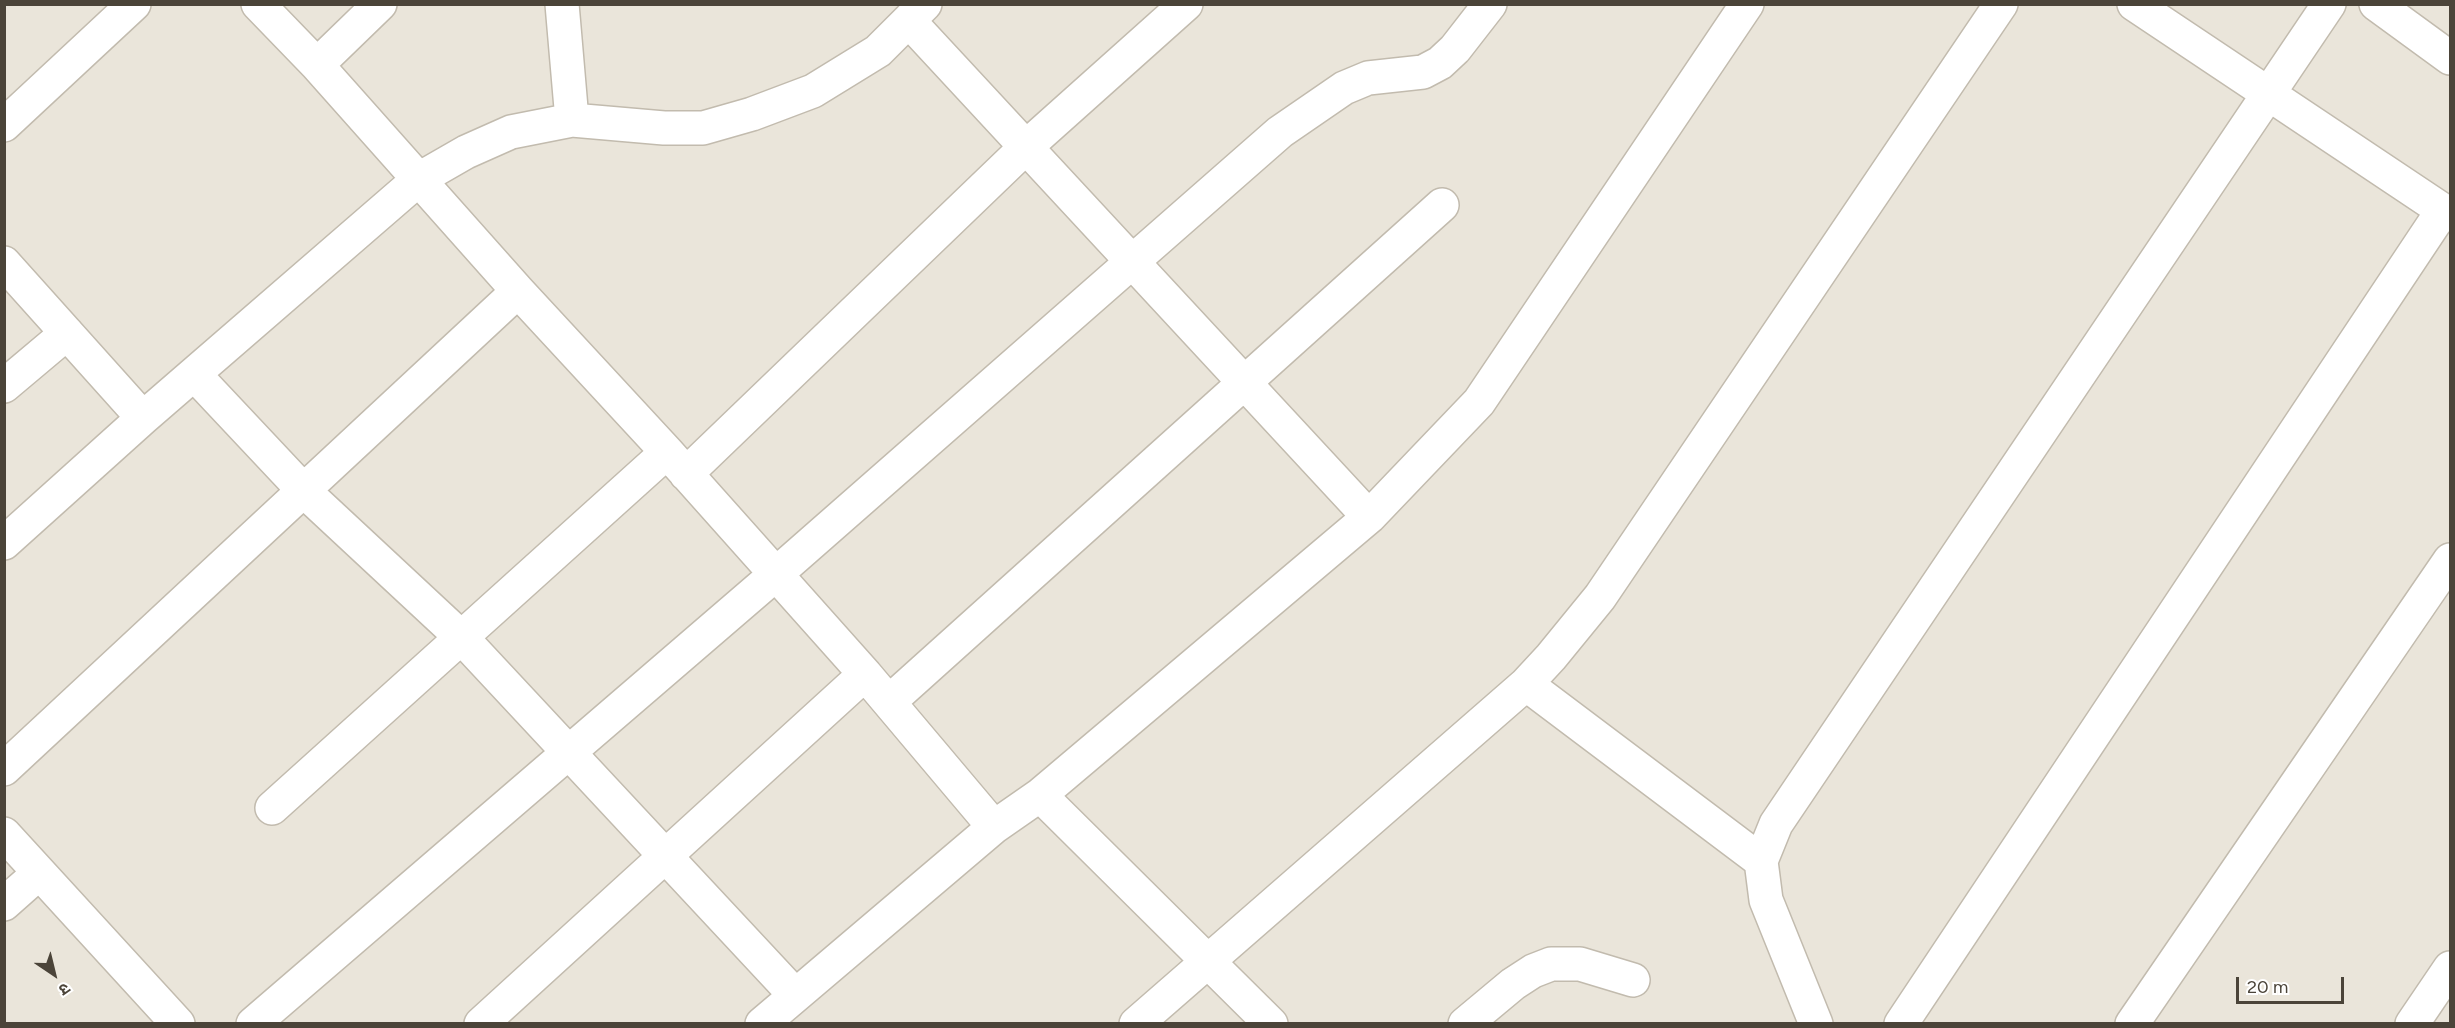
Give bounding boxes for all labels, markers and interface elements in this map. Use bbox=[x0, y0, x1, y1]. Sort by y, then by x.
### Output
north arrow bbox=[24, 944, 84, 1004]
scale bar bbox=[2239, 965, 2347, 1003]
text: 20 m bbox=[2247, 976, 2288, 998]
text: उ bbox=[55, 979, 74, 1000]

